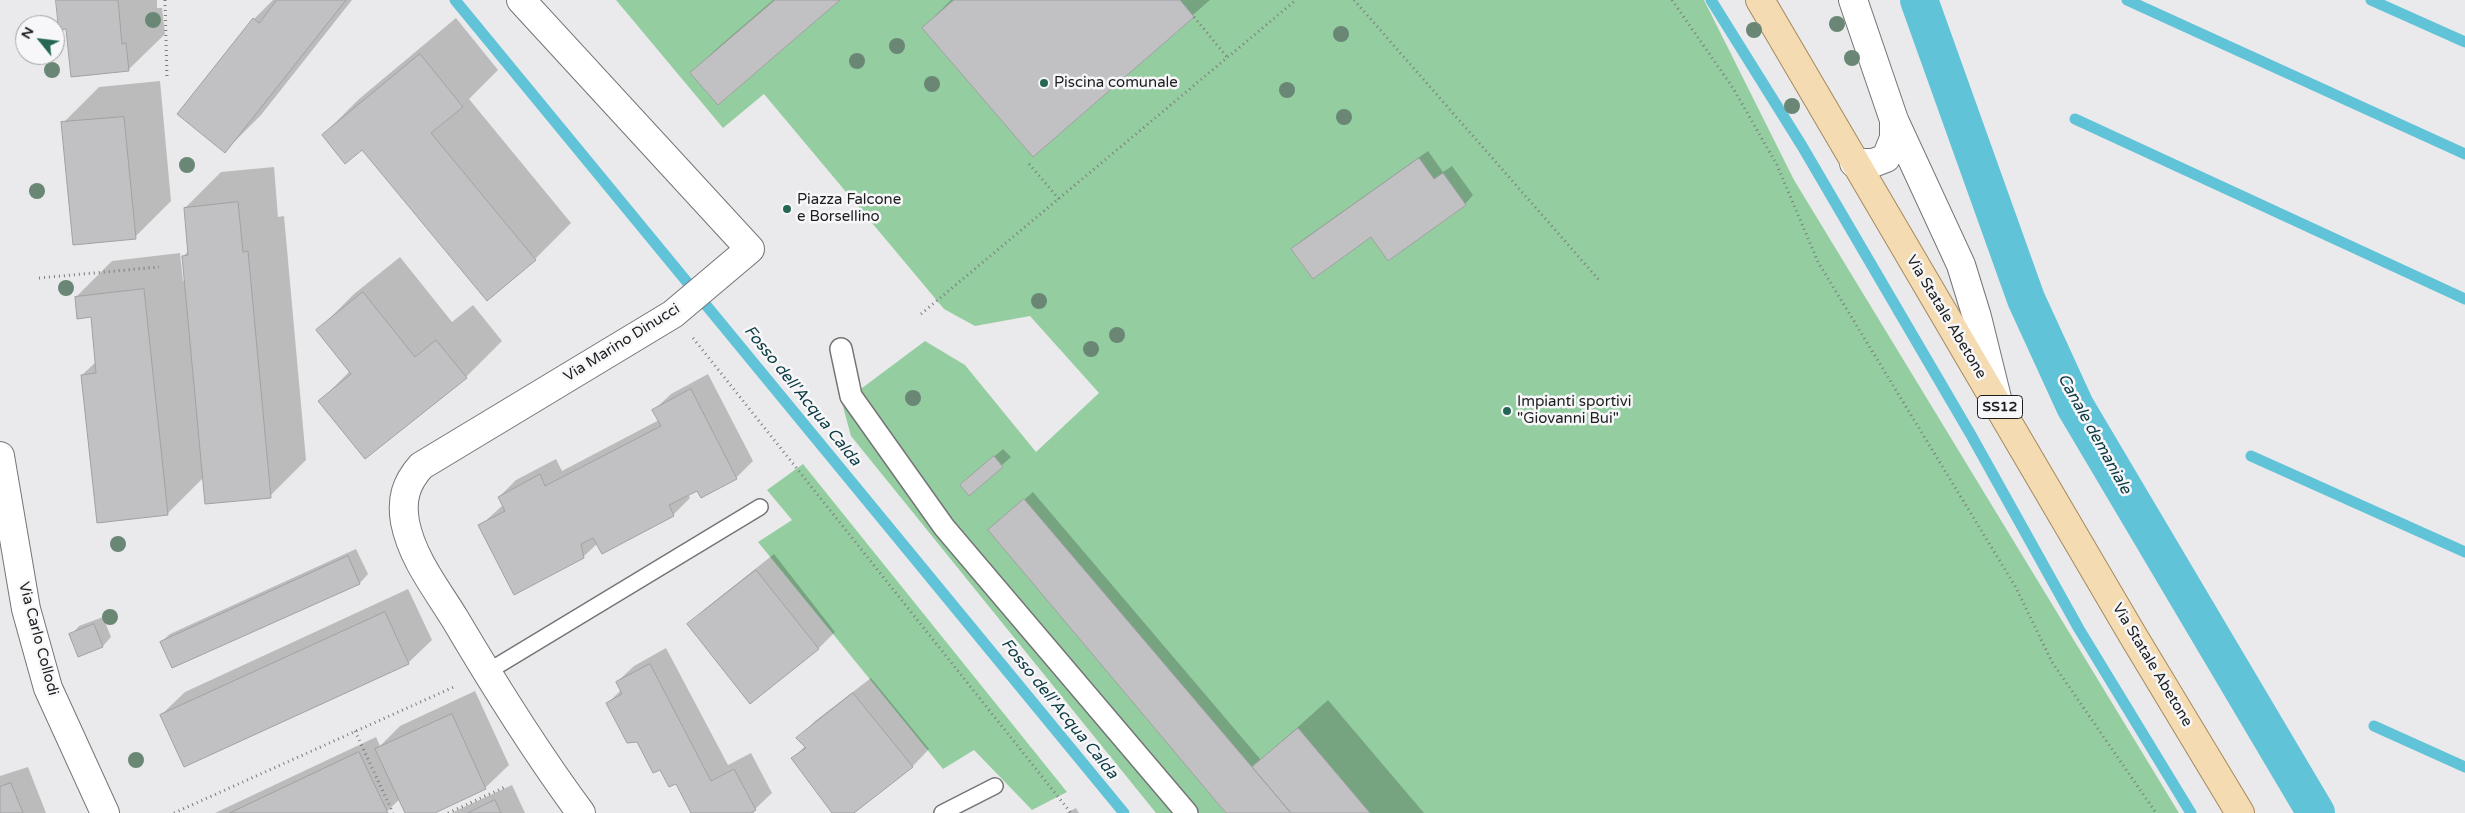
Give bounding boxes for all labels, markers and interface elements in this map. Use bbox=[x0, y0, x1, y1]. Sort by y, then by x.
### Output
north arrow bbox=[15, 15, 65, 65]
text: N bbox=[17, 24, 37, 42]
place label: Piscina comunale bbox=[1054, 74, 1178, 92]
marker: Piscina comunale bbox=[1038, 77, 1050, 89]
place label: Piazza Falcone e Borsellino bbox=[797, 191, 901, 226]
marker: Piazza Falcone e Borsellino bbox=[781, 203, 793, 215]
street label: Via Statale Abetone bbox=[1902, 252, 1990, 382]
street label: Via Marino Dinucci bbox=[561, 300, 683, 386]
water label: Fosso dell'Acqua Calda bbox=[739, 322, 865, 470]
water label: Canale demaniale bbox=[2053, 370, 2135, 498]
place label: Impianti sportivi "Giovanni Bui" bbox=[1517, 393, 1632, 428]
road number: SS12 bbox=[1978, 396, 2022, 418]
marker: Impianti sportivi "Giovanni Bui" bbox=[1501, 405, 1513, 417]
street label: Via Carlo Collodi bbox=[14, 580, 62, 698]
street label: Via Statale Abetone bbox=[2108, 600, 2196, 730]
water label: Fosso dell'Acqua Calda bbox=[996, 635, 1122, 783]

